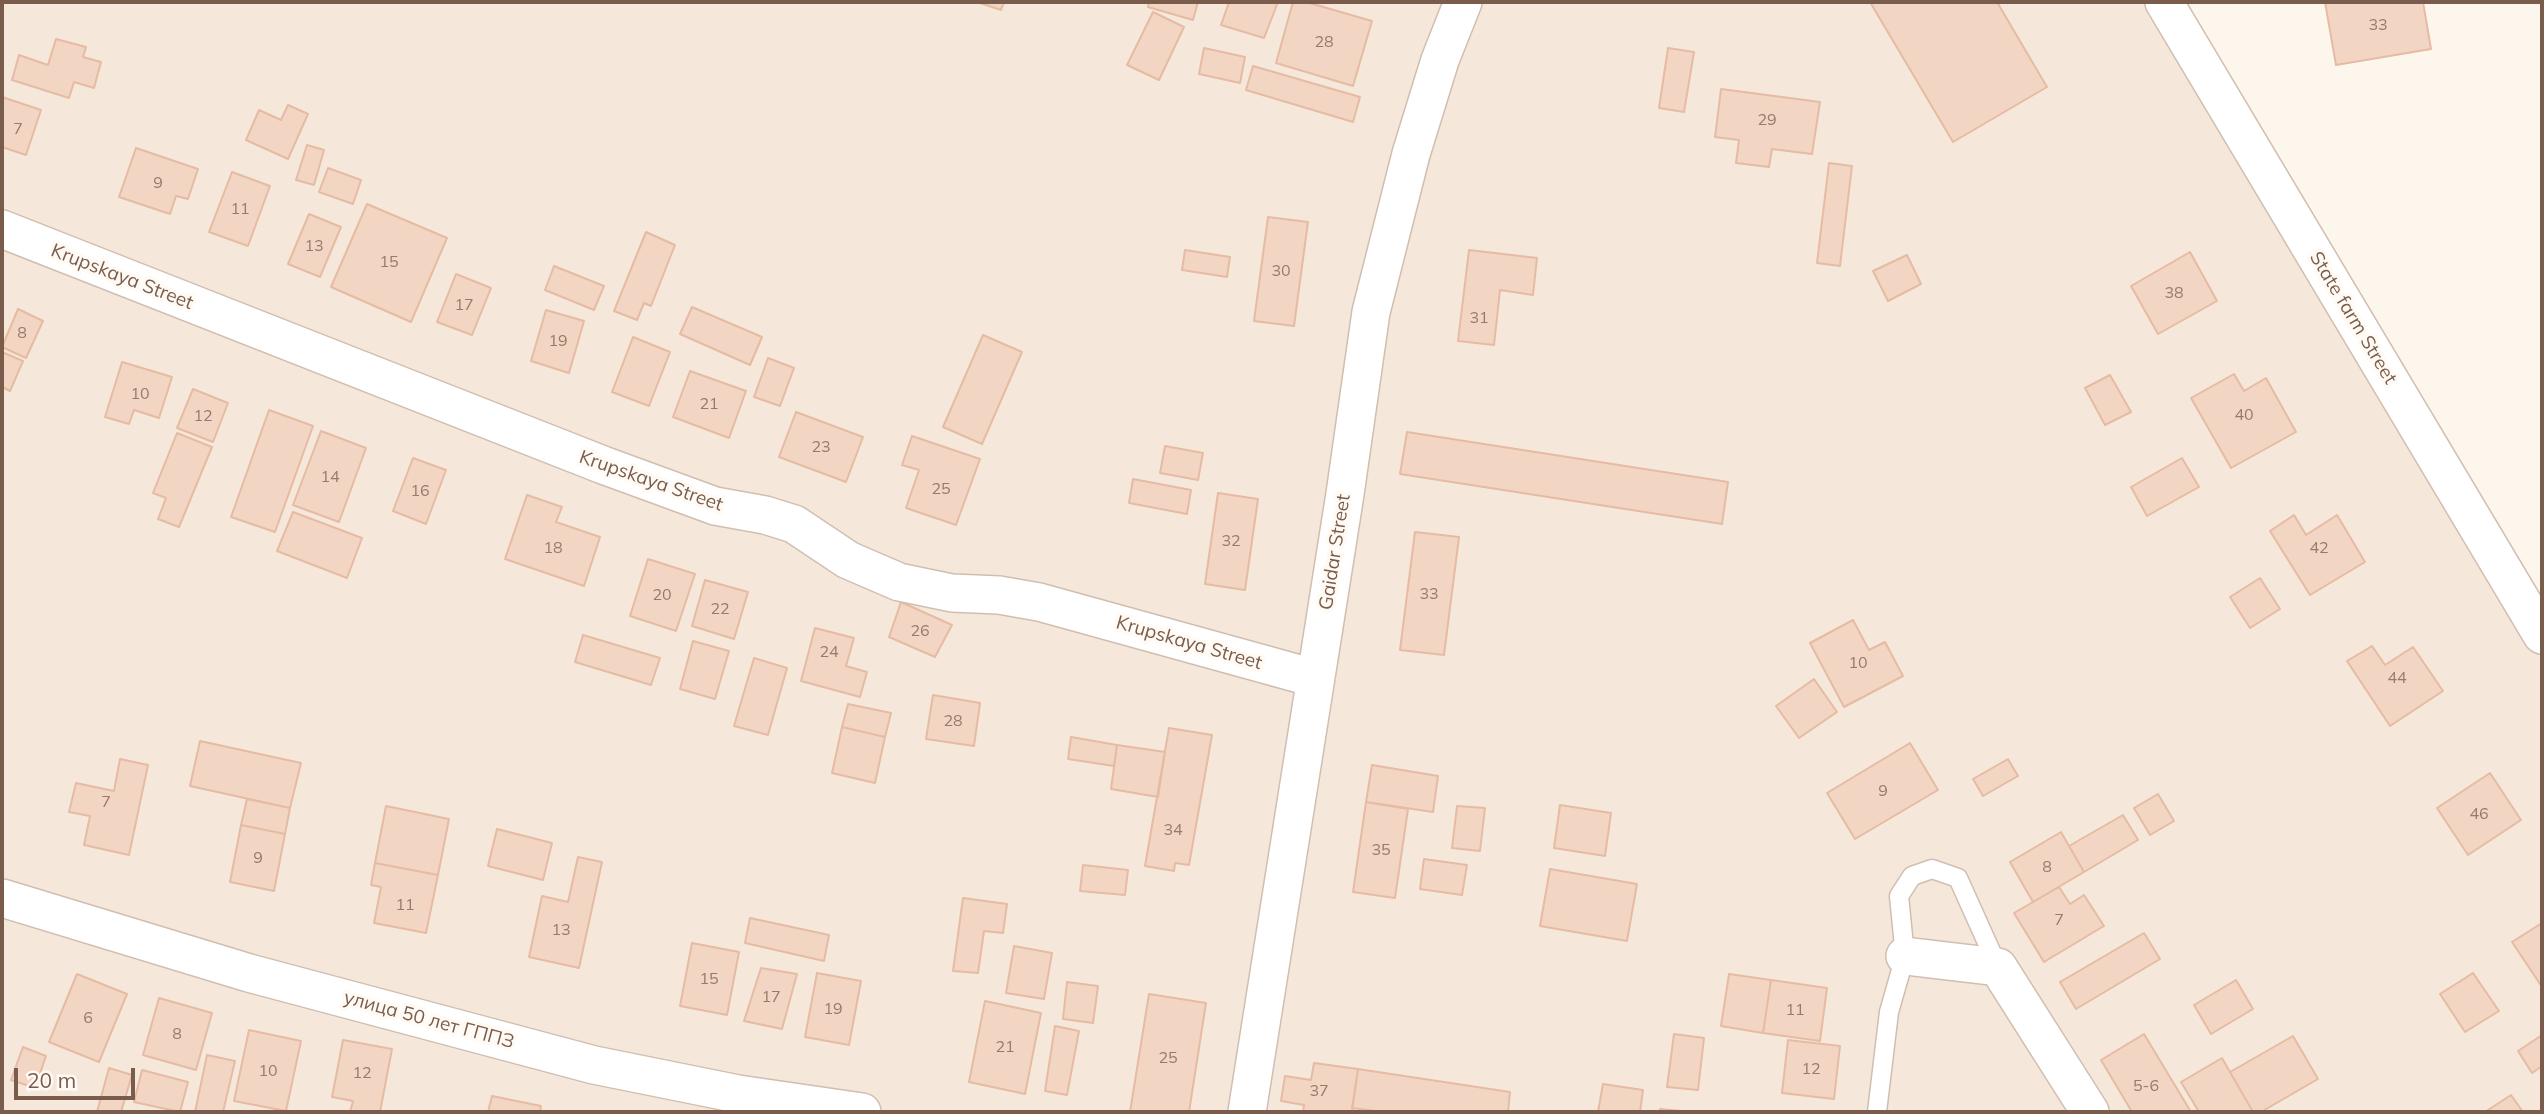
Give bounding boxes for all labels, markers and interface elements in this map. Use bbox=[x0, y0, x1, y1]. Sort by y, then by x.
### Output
house number: 33 bbox=[2368, 15, 2388, 35]
house number: 28 bbox=[1314, 32, 1334, 52]
house number: 29 bbox=[1757, 110, 1777, 130]
house number: 7 bbox=[13, 119, 23, 139]
house number: 9 bbox=[153, 173, 163, 193]
house number: 11 bbox=[230, 199, 250, 219]
house number: 13 bbox=[304, 236, 324, 256]
street label: Krupskaya Street bbox=[48, 239, 196, 315]
street label: State farm Street bbox=[2304, 248, 2402, 388]
house number: 15 bbox=[379, 252, 399, 272]
house number: 30 bbox=[1271, 261, 1291, 281]
house number: 38 bbox=[2164, 283, 2184, 303]
house number: 17 bbox=[454, 295, 474, 315]
house number: 31 bbox=[1469, 308, 1489, 328]
house number: 8 bbox=[17, 323, 27, 343]
house number: 19 bbox=[548, 331, 568, 351]
house number: 10 bbox=[130, 384, 150, 404]
house number: 21 bbox=[699, 394, 719, 414]
house number: 40 bbox=[2234, 405, 2254, 425]
house number: 12 bbox=[193, 406, 213, 426]
house number: 23 bbox=[811, 437, 831, 457]
street label: Krupskaya Street bbox=[576, 446, 726, 516]
house number: 14 bbox=[320, 467, 340, 487]
house number: 25 bbox=[931, 479, 951, 499]
house number: 16 bbox=[410, 481, 430, 501]
street label: Gaidar Street bbox=[1315, 492, 1355, 612]
house number: 32 bbox=[1221, 531, 1241, 551]
house number: 18 bbox=[543, 538, 563, 558]
house number: 42 bbox=[2309, 538, 2329, 558]
house number: 33 bbox=[1419, 584, 1439, 604]
house number: 20 bbox=[652, 585, 672, 605]
house number: 22 bbox=[710, 599, 730, 619]
street label: Krupskaya Street bbox=[1114, 611, 1264, 675]
house number: 26 bbox=[910, 621, 930, 641]
house number: 24 bbox=[819, 642, 839, 662]
house number: 10 bbox=[1848, 653, 1868, 673]
house number: 44 bbox=[2387, 668, 2407, 688]
house number: 28 bbox=[943, 711, 963, 731]
house number: 9 bbox=[1878, 781, 1888, 801]
house number: 7 bbox=[101, 792, 111, 812]
house number: 46 bbox=[2469, 804, 2489, 824]
house number: 34 bbox=[1163, 820, 1183, 840]
house number: 35 bbox=[1371, 840, 1391, 860]
house number: 9 bbox=[253, 848, 263, 868]
house number: 8 bbox=[2042, 857, 2052, 877]
house number: 11 bbox=[395, 895, 415, 915]
house number: 7 bbox=[2054, 910, 2064, 930]
house number: 13 bbox=[551, 920, 571, 940]
house number: 15 bbox=[699, 969, 719, 989]
street label: улица 50 лет ГППЗ bbox=[341, 986, 517, 1054]
house number: 17 bbox=[761, 987, 781, 1007]
house number: 19 bbox=[823, 999, 843, 1019]
house number: 11 bbox=[1785, 1000, 1805, 1020]
house number: 6 bbox=[83, 1008, 93, 1028]
house number: 8 bbox=[172, 1024, 182, 1044]
house number: 21 bbox=[995, 1037, 1015, 1057]
house number: 25 bbox=[1158, 1048, 1178, 1068]
scale bar bbox=[18, 1054, 138, 1098]
house number: 12 bbox=[1801, 1059, 1821, 1079]
house number: 10 bbox=[258, 1061, 278, 1081]
house number: 12 bbox=[352, 1063, 372, 1083]
text: 20 m bbox=[27, 1067, 76, 1093]
house number: 5-6 bbox=[2133, 1076, 2159, 1096]
house number: 37 bbox=[1309, 1081, 1329, 1101]

